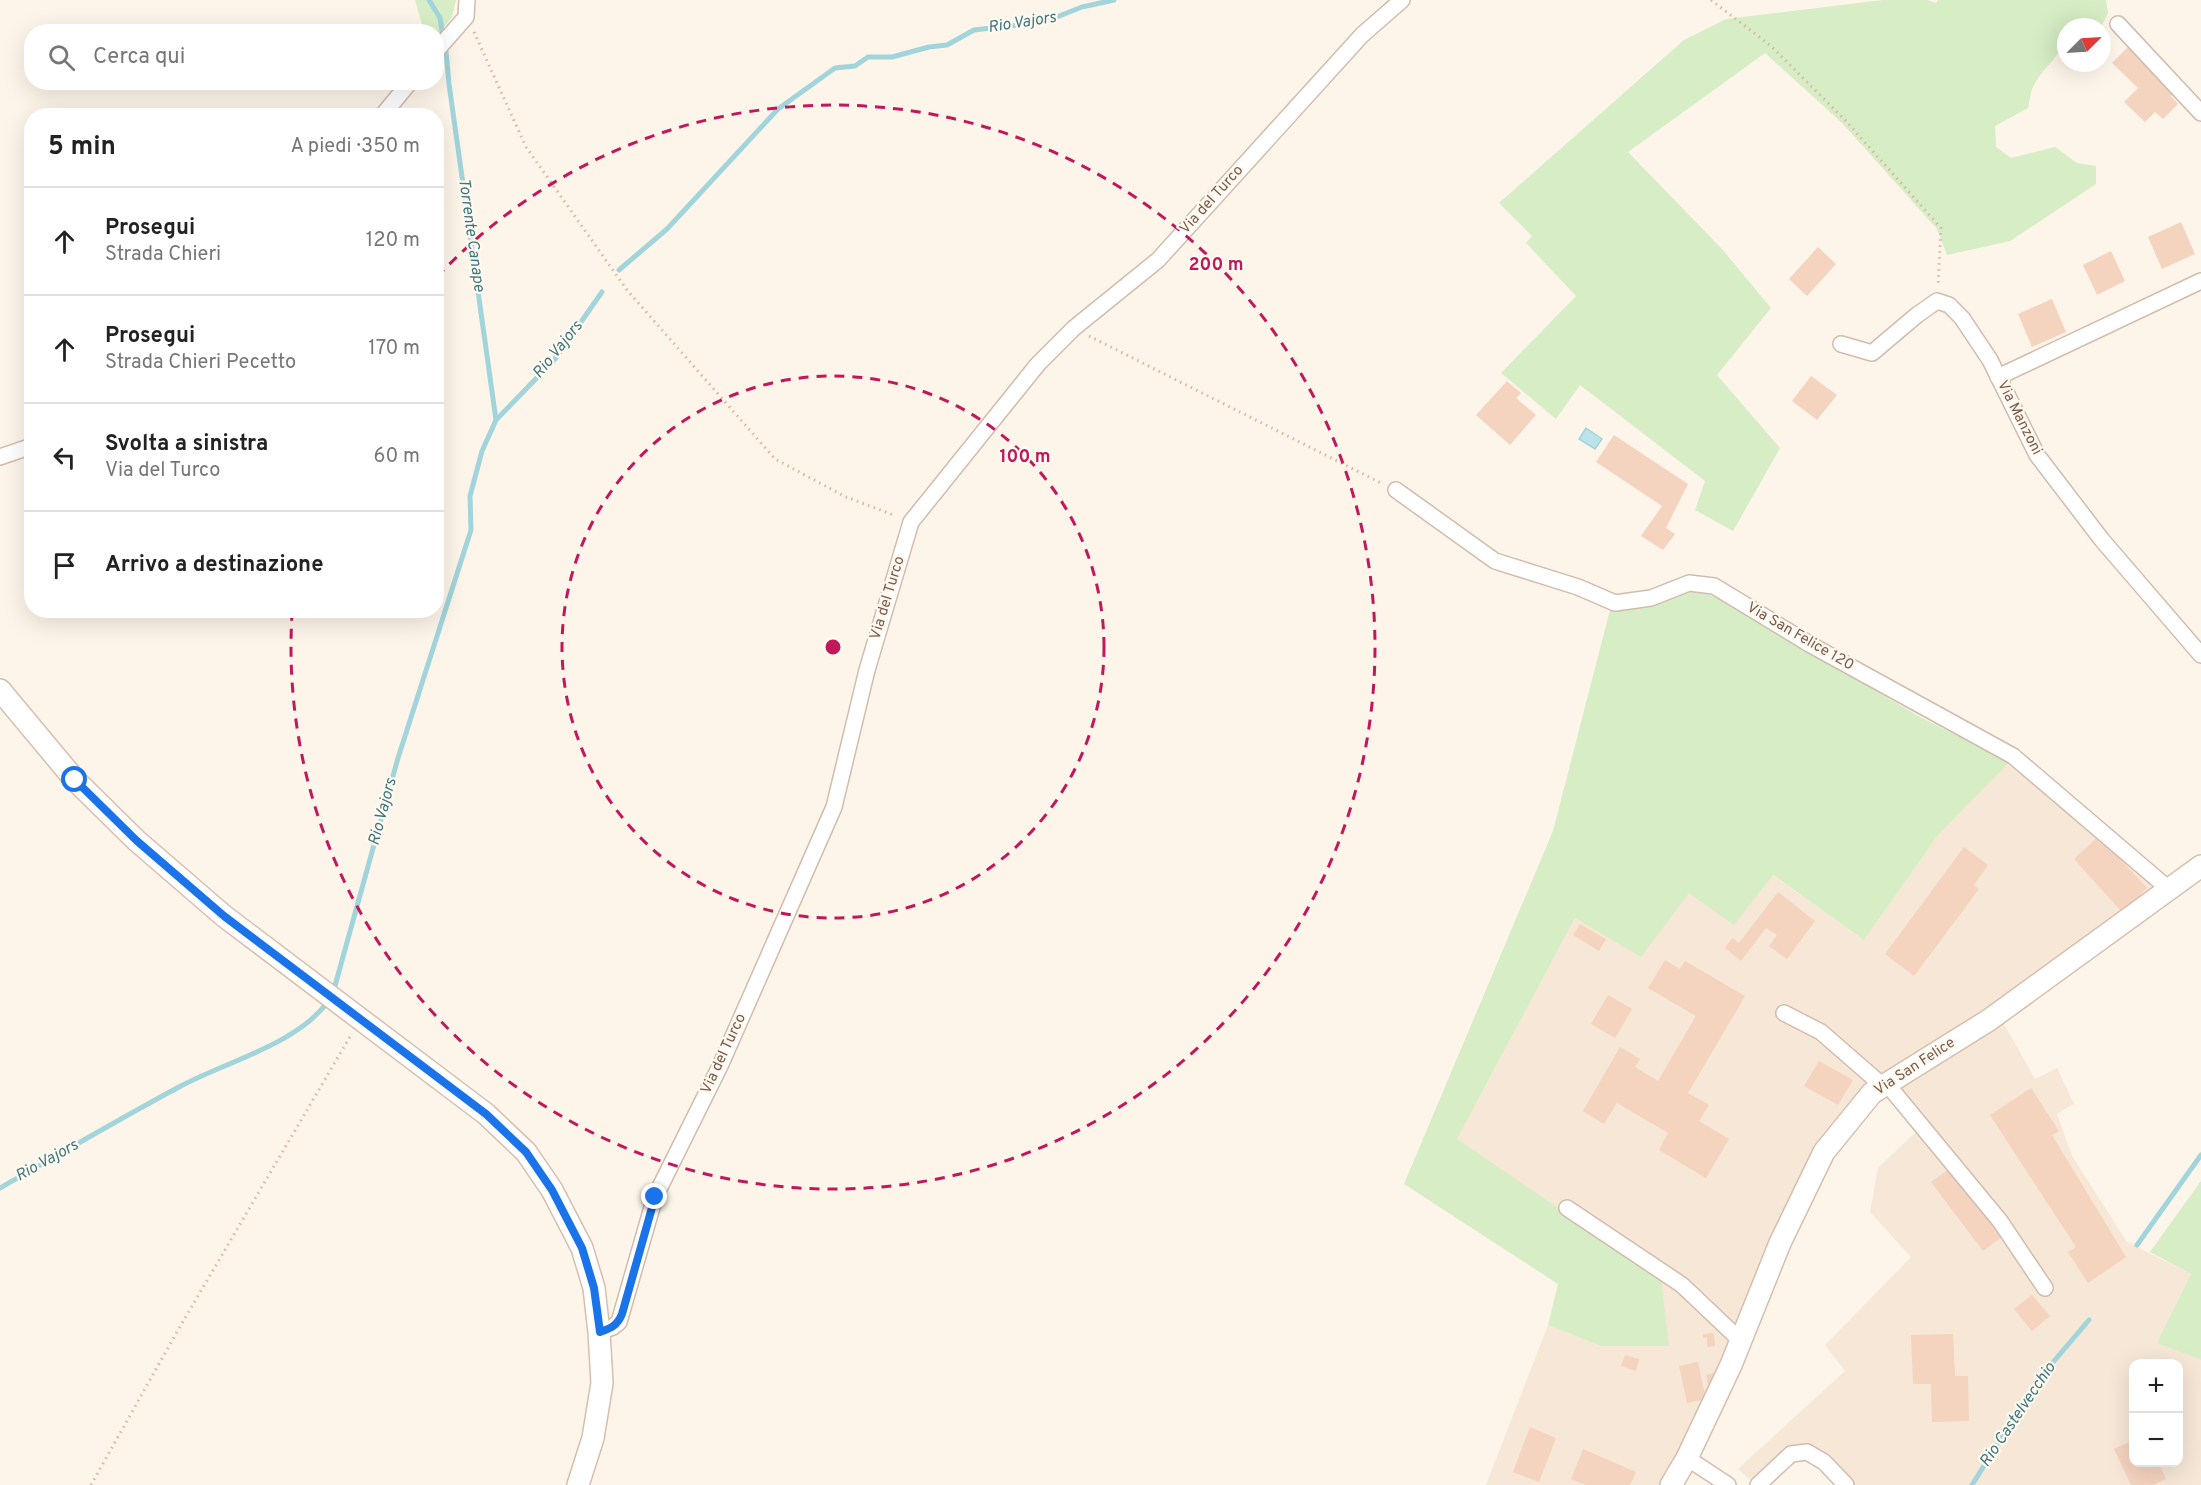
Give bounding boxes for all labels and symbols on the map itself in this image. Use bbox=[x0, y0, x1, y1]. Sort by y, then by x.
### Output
water label: Rio Vajors bbox=[987, 8, 1058, 38]
north arrow bbox=[2057, 18, 2111, 72]
street label: Via del Turco bbox=[1176, 161, 1248, 239]
water label: Torrente Canape bbox=[453, 177, 489, 294]
text: 200 m bbox=[1188, 254, 1244, 277]
water label: Rio Vajors bbox=[529, 316, 588, 383]
street label: Via Manzoni bbox=[1992, 378, 2046, 458]
text: 100 m bbox=[999, 446, 1051, 469]
street label: Via del Turco bbox=[866, 554, 910, 642]
street label: Via San Felice 120 bbox=[1743, 599, 1857, 675]
centre of rings bbox=[823, 637, 843, 657]
route start bbox=[61, 766, 87, 792]
water label: Rio Vajors bbox=[364, 775, 402, 848]
street label: Via del Turco bbox=[697, 1011, 751, 1097]
street label: Via San Felice bbox=[1871, 1034, 1959, 1100]
water label: Rio Vajors bbox=[12, 1135, 83, 1186]
route end bbox=[641, 1183, 667, 1209]
water label: Rio Castelvecchio bbox=[1976, 1358, 2061, 1471]

